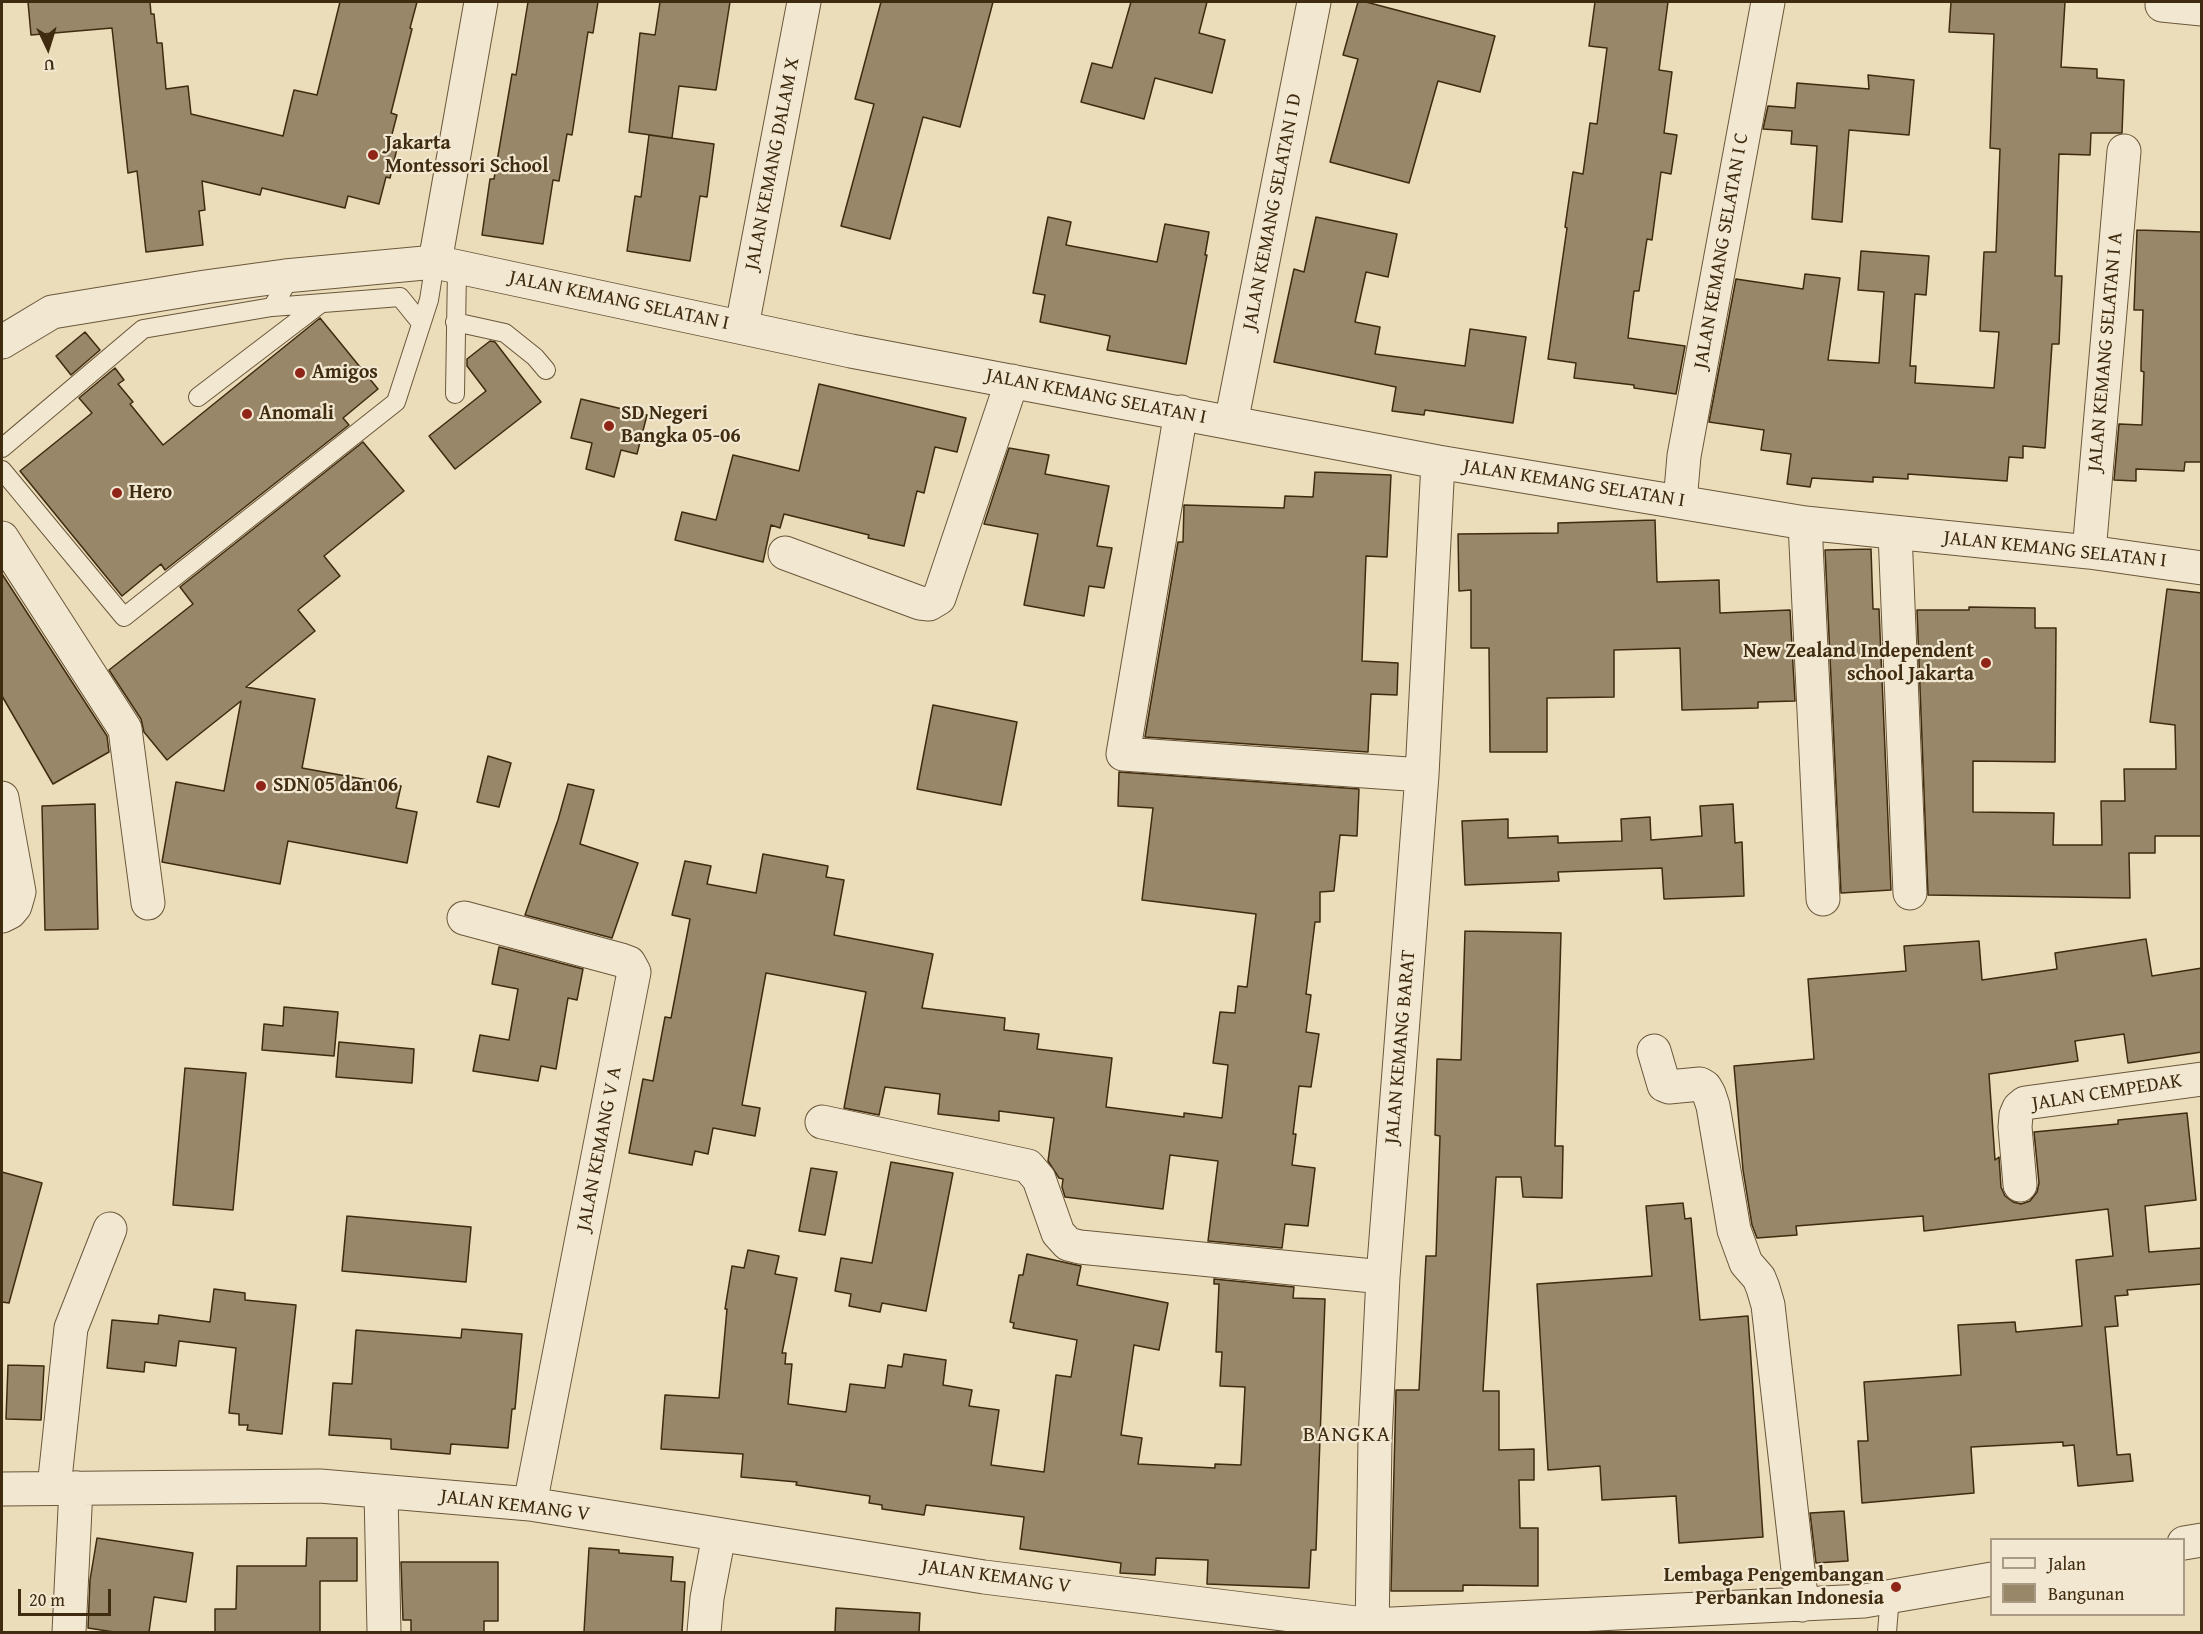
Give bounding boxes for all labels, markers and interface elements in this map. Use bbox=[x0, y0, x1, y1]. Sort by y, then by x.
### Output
north arrow bbox=[18, 18, 78, 78]
text: U bbox=[43, 54, 55, 78]
street label: JALAN KEMANG DALAM X bbox=[741, 56, 805, 272]
street label: JALAN KEMANG SELATAN I D bbox=[1238, 92, 1308, 332]
street label: JALAN KEMANG SELATAN I C bbox=[1689, 131, 1755, 371]
place label: Jakarta Montessori School bbox=[385, 132, 548, 179]
marker: Jakarta Montessori School bbox=[366, 148, 380, 162]
street label: JALAN KEMANG SELATAN I A bbox=[2084, 231, 2128, 473]
street label: JALAN KEMANG SELATAN I bbox=[507, 266, 731, 336]
place label: Amigos bbox=[312, 361, 378, 385]
street label: JALAN KEMANG SELATAN I bbox=[984, 364, 1208, 430]
marker: Amigos bbox=[293, 366, 307, 380]
place label: Anomali bbox=[259, 402, 334, 426]
place label: SD Negeri Bangka 05-06 bbox=[621, 402, 741, 449]
marker: Anomali bbox=[240, 407, 254, 421]
marker: SD Negeri Bangka 05-06 bbox=[602, 419, 616, 433]
street label: JALAN KEMANG SELATAN I bbox=[1461, 455, 1687, 513]
place label: Hero bbox=[129, 481, 172, 505]
marker: Hero bbox=[110, 486, 124, 500]
street label: JALAN KEMANG SELATAN I bbox=[1942, 526, 2168, 574]
place label: New Zealand Independent school Jakarta bbox=[1743, 640, 1974, 687]
marker: New Zealand Independent school Jakarta bbox=[1979, 656, 1993, 670]
place label: SDN 05 dan 06 bbox=[273, 774, 398, 798]
marker: SDN 05 dan 06 bbox=[254, 779, 268, 793]
street label: JALAN KEMANG BARAT bbox=[1381, 949, 1421, 1145]
street label: JALAN KEMANG V A bbox=[572, 1065, 628, 1233]
street label: JALAN CEMPEDAK bbox=[2030, 1069, 2184, 1117]
district label: BANGKA bbox=[1303, 1422, 1391, 1448]
street label: JALAN KEMANG V bbox=[439, 1485, 591, 1527]
legend bbox=[1990, 1538, 2185, 1616]
text: Jalan bbox=[2048, 1550, 2086, 1577]
street label: JALAN KEMANG V bbox=[920, 1555, 1072, 1599]
place label: Lembaga Pengembangan Perbankan Indonesia bbox=[1664, 1564, 1884, 1611]
scale bar bbox=[21, 1577, 114, 1615]
marker: Lembaga Pengembangan Perbankan Indonesia bbox=[1889, 1580, 1903, 1594]
text: Bangunan bbox=[2048, 1580, 2124, 1607]
text: 20 m bbox=[29, 1586, 65, 1613]

